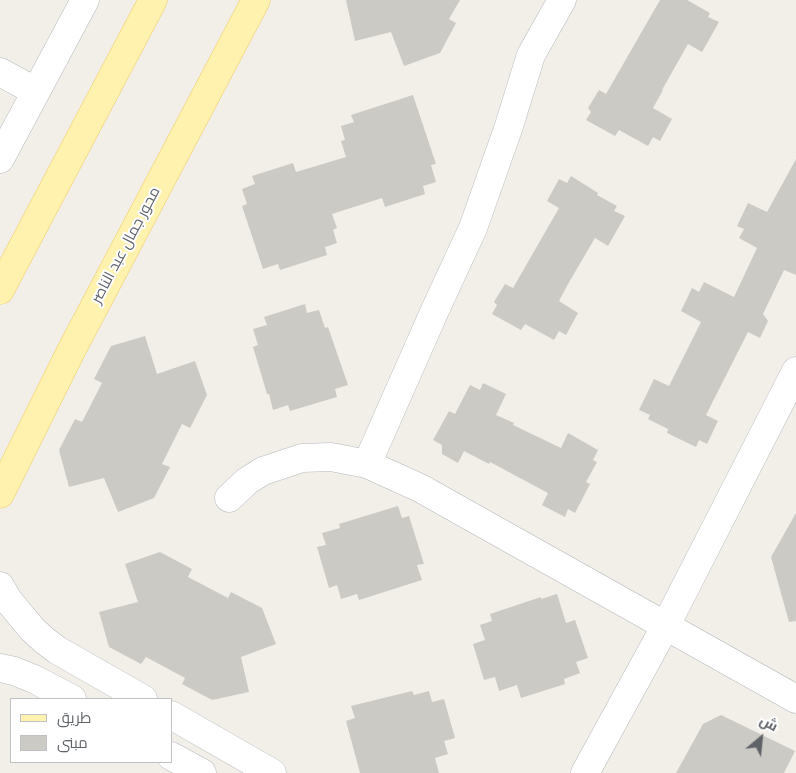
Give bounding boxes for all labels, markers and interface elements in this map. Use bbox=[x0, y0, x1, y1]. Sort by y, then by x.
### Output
street label: محور جمال عبد الناصر bbox=[89, 185, 165, 307]
legend bbox=[10, 698, 172, 763]
text: طريق bbox=[57, 710, 91, 729]
north arrow bbox=[736, 713, 786, 763]
text: ش bbox=[756, 713, 780, 736]
text: مبنى bbox=[57, 735, 88, 754]

